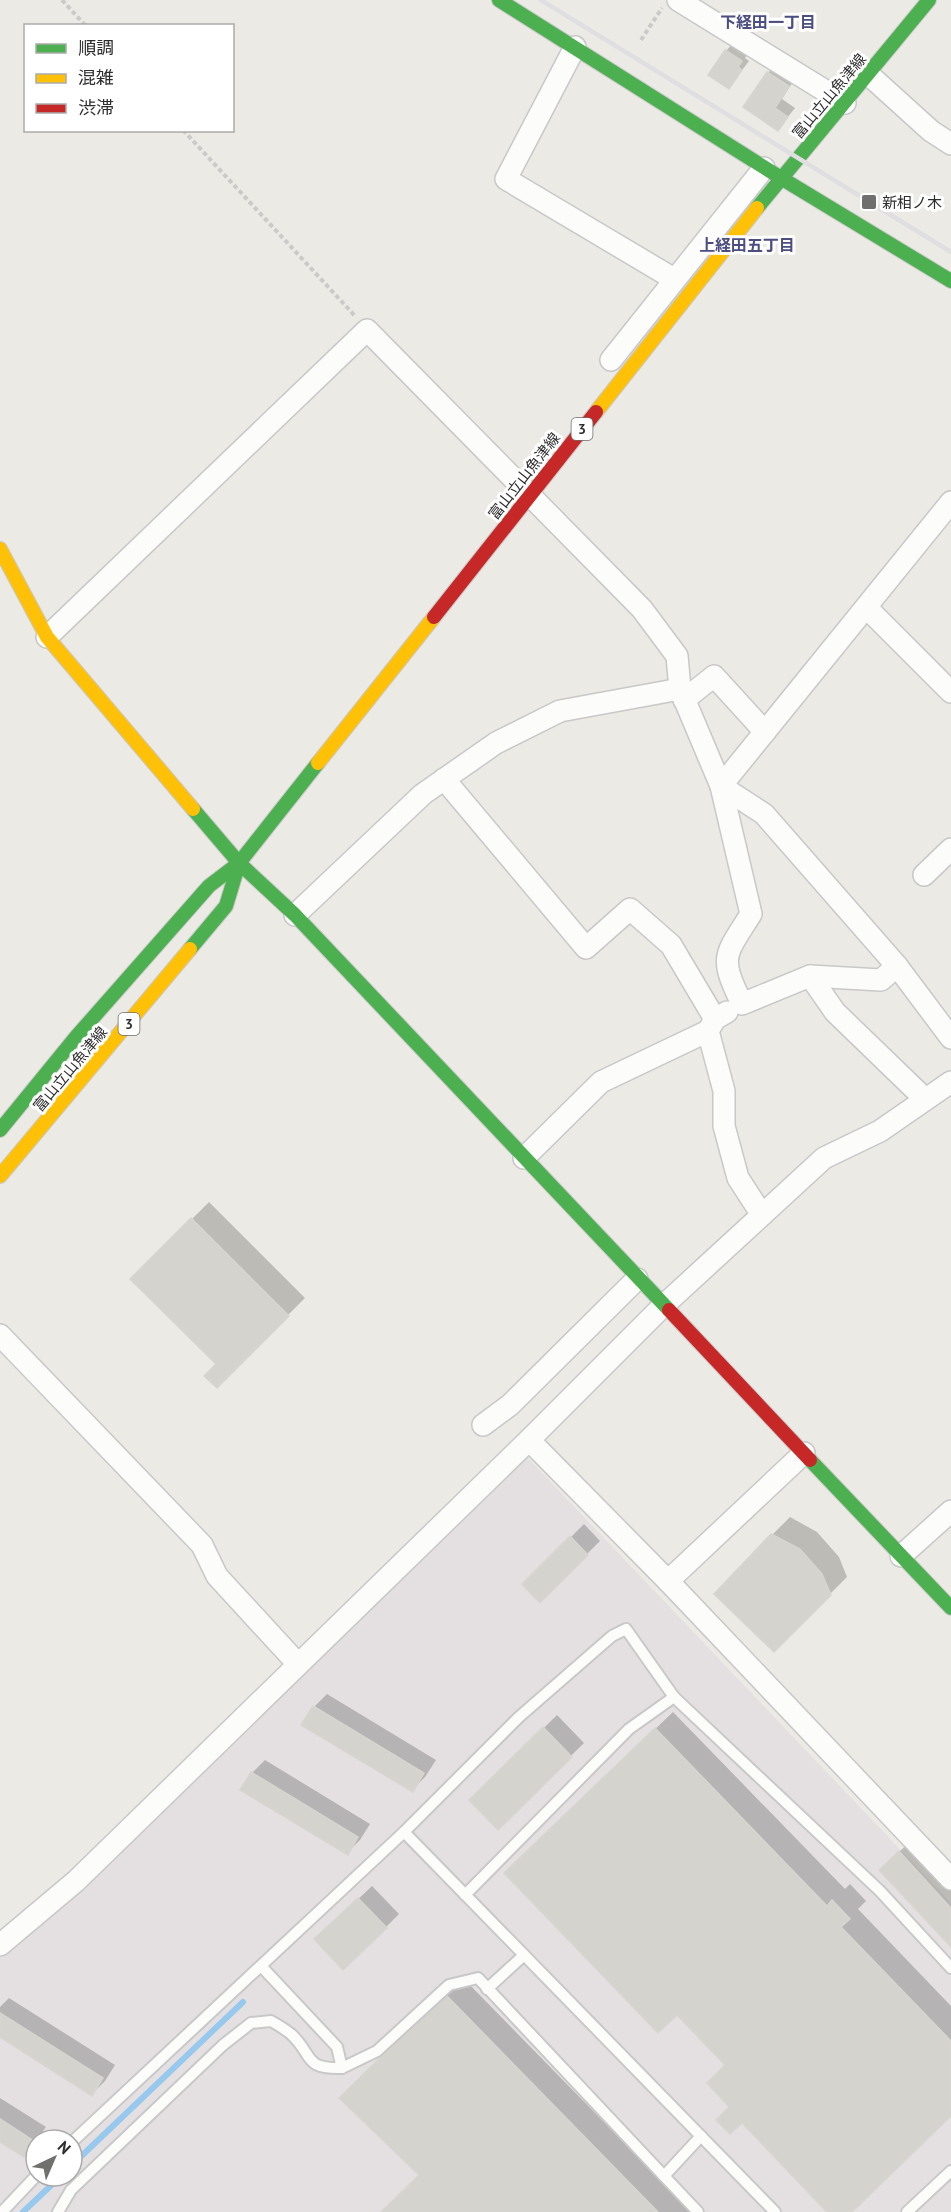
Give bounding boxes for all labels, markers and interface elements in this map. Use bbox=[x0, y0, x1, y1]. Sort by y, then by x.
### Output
district label: 下経田一丁目 bbox=[720, 12, 816, 32]
legend bbox=[24, 24, 234, 132]
text: 順調 bbox=[78, 36, 114, 59]
street label: 富山立山魚津線 bbox=[788, 50, 870, 142]
text: 混雑 bbox=[78, 66, 114, 89]
text: 渋滞 bbox=[78, 96, 114, 119]
marker: 新相ノ木 bbox=[860, 193, 878, 211]
place label: 新相ノ木 bbox=[882, 193, 942, 212]
district label: 上経田五丁目 bbox=[699, 235, 795, 255]
road number: 3 bbox=[572, 418, 592, 440]
street label: 富山立山魚津線 bbox=[484, 429, 564, 523]
road number: 3 bbox=[118, 1013, 140, 1035]
street label: 富山立山魚津線 bbox=[29, 1023, 111, 1115]
north arrow bbox=[24, 2128, 84, 2188]
text: N bbox=[54, 2136, 75, 2158]

